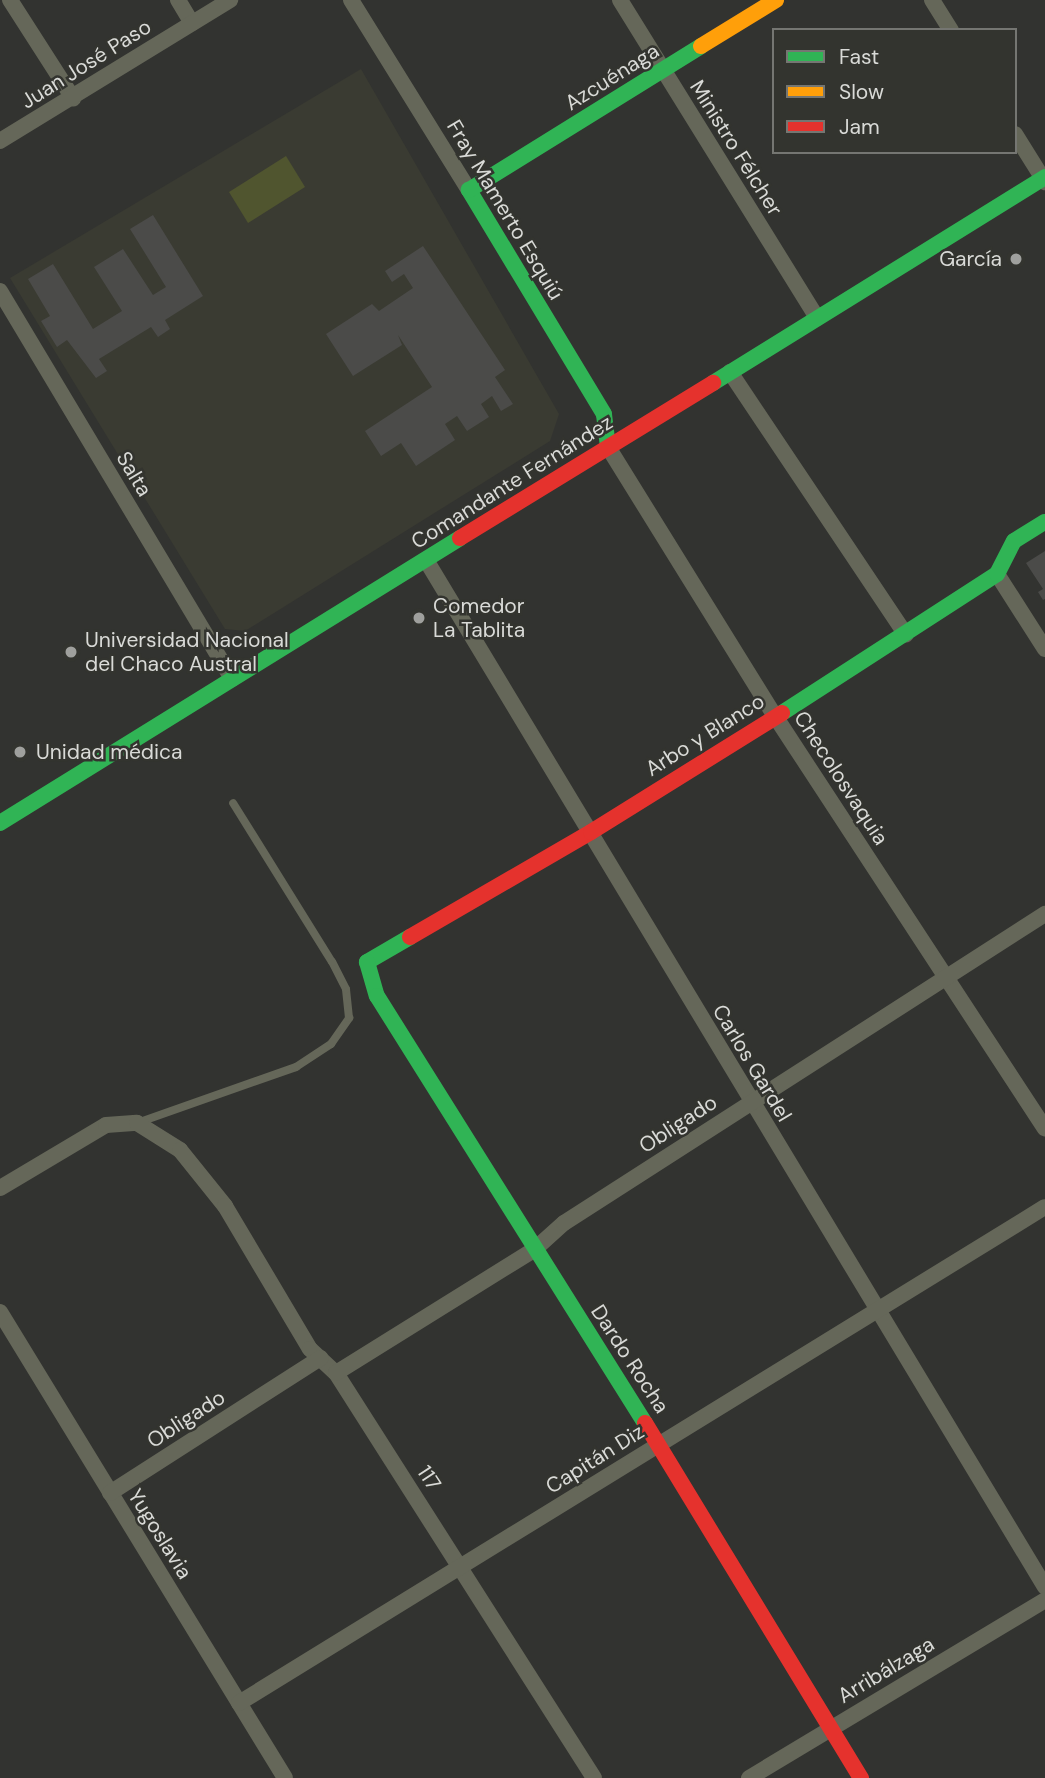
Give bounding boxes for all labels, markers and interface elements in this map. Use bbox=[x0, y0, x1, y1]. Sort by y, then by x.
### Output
street label: Juan José Paso bbox=[16, 14, 156, 114]
legend bbox=[772, 28, 1017, 154]
street label: Azcuénaga bbox=[560, 38, 664, 116]
text: Fast bbox=[839, 43, 879, 71]
street label: Ministro Félcher bbox=[684, 76, 788, 220]
text: Slow bbox=[839, 78, 884, 106]
text: Jam bbox=[839, 113, 880, 141]
street label: Fray Mamerto Esquiú bbox=[441, 115, 569, 305]
place label: García bbox=[939, 246, 1002, 272]
marker: García bbox=[1008, 251, 1024, 267]
street label: Comandante Fernández bbox=[407, 410, 617, 554]
street label: Salta bbox=[111, 447, 157, 501]
place label: Comedor La Tablita bbox=[433, 593, 525, 643]
marker: Comedor La Tablita bbox=[411, 610, 427, 626]
place label: Universidad Nacional del Chaco Austral bbox=[85, 627, 289, 677]
marker: Universidad Nacional del Chaco Austral bbox=[63, 644, 79, 660]
street label: Arbo y Blanco bbox=[641, 688, 769, 782]
street label: Checolosvaquia bbox=[788, 706, 894, 850]
place label: Unidad médica bbox=[36, 739, 182, 765]
marker: Unidad médica bbox=[10, 742, 30, 762]
street label: Carlos Gardel bbox=[707, 1000, 797, 1126]
street label: Obligado bbox=[634, 1089, 722, 1159]
street label: Dardo Rocha bbox=[586, 1300, 674, 1418]
street label: Obligado bbox=[142, 1384, 230, 1454]
street label: Capitán Diz bbox=[541, 1419, 649, 1499]
street label: 117 bbox=[412, 1461, 446, 1495]
street label: Yugoslavia bbox=[123, 1484, 197, 1584]
street label: Arribálzaga bbox=[833, 1631, 939, 1709]

